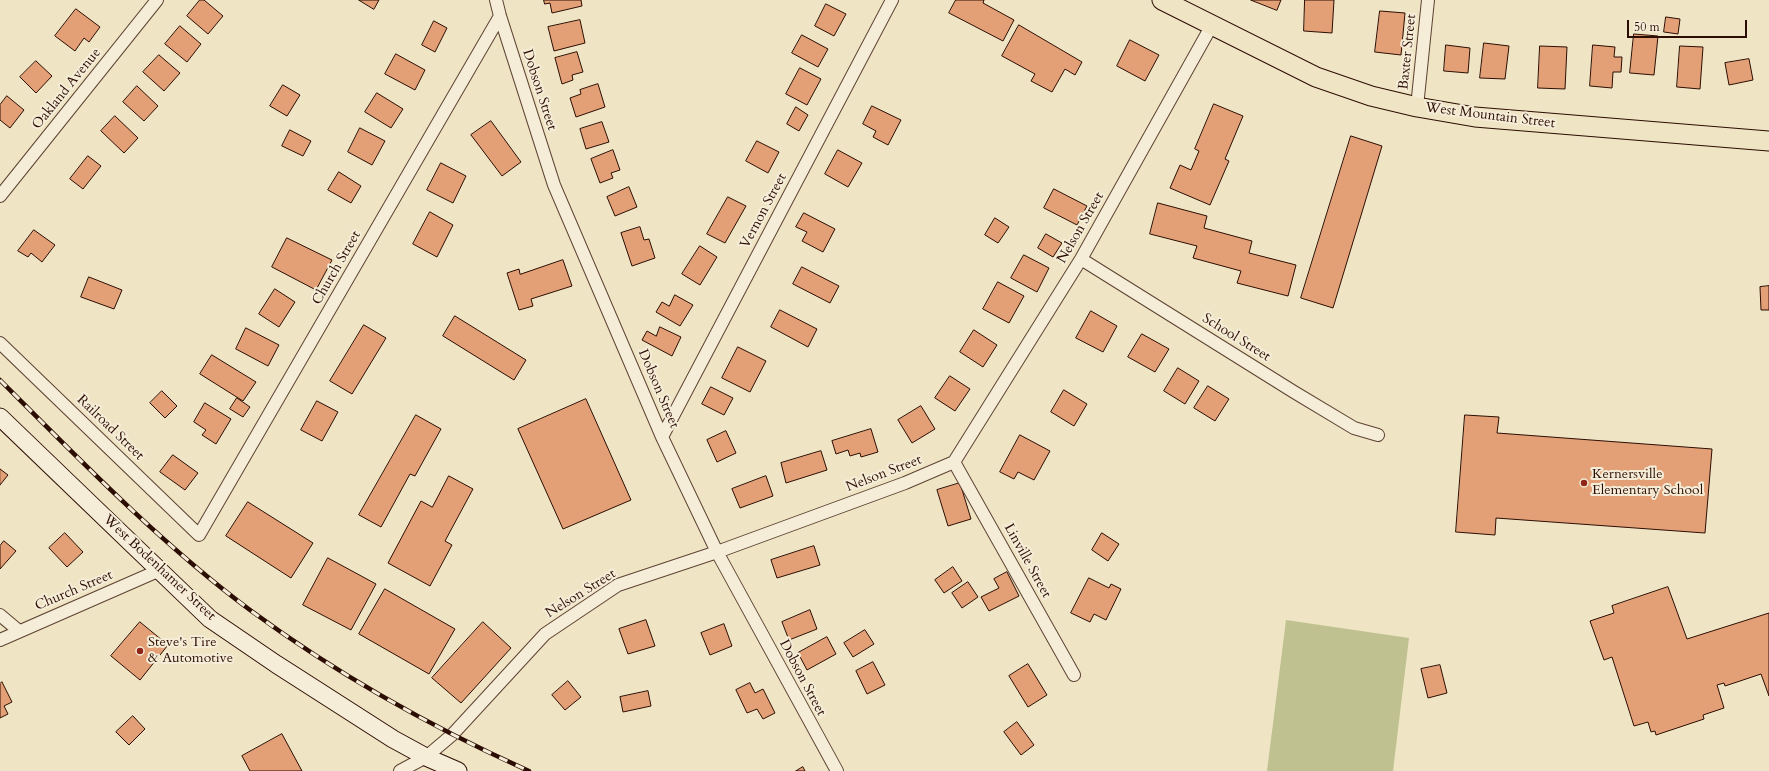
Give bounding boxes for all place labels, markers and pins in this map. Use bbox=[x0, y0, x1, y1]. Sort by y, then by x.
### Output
place label: Kernersville Elementary School bbox=[1592, 467, 1703, 500]
marker: Kernersville Elementary School bbox=[1579, 478, 1589, 488]
place label: Steve's Tire & Automotive bbox=[148, 635, 233, 668]
marker: Steve's Tire & Automotive bbox=[135, 646, 145, 656]

